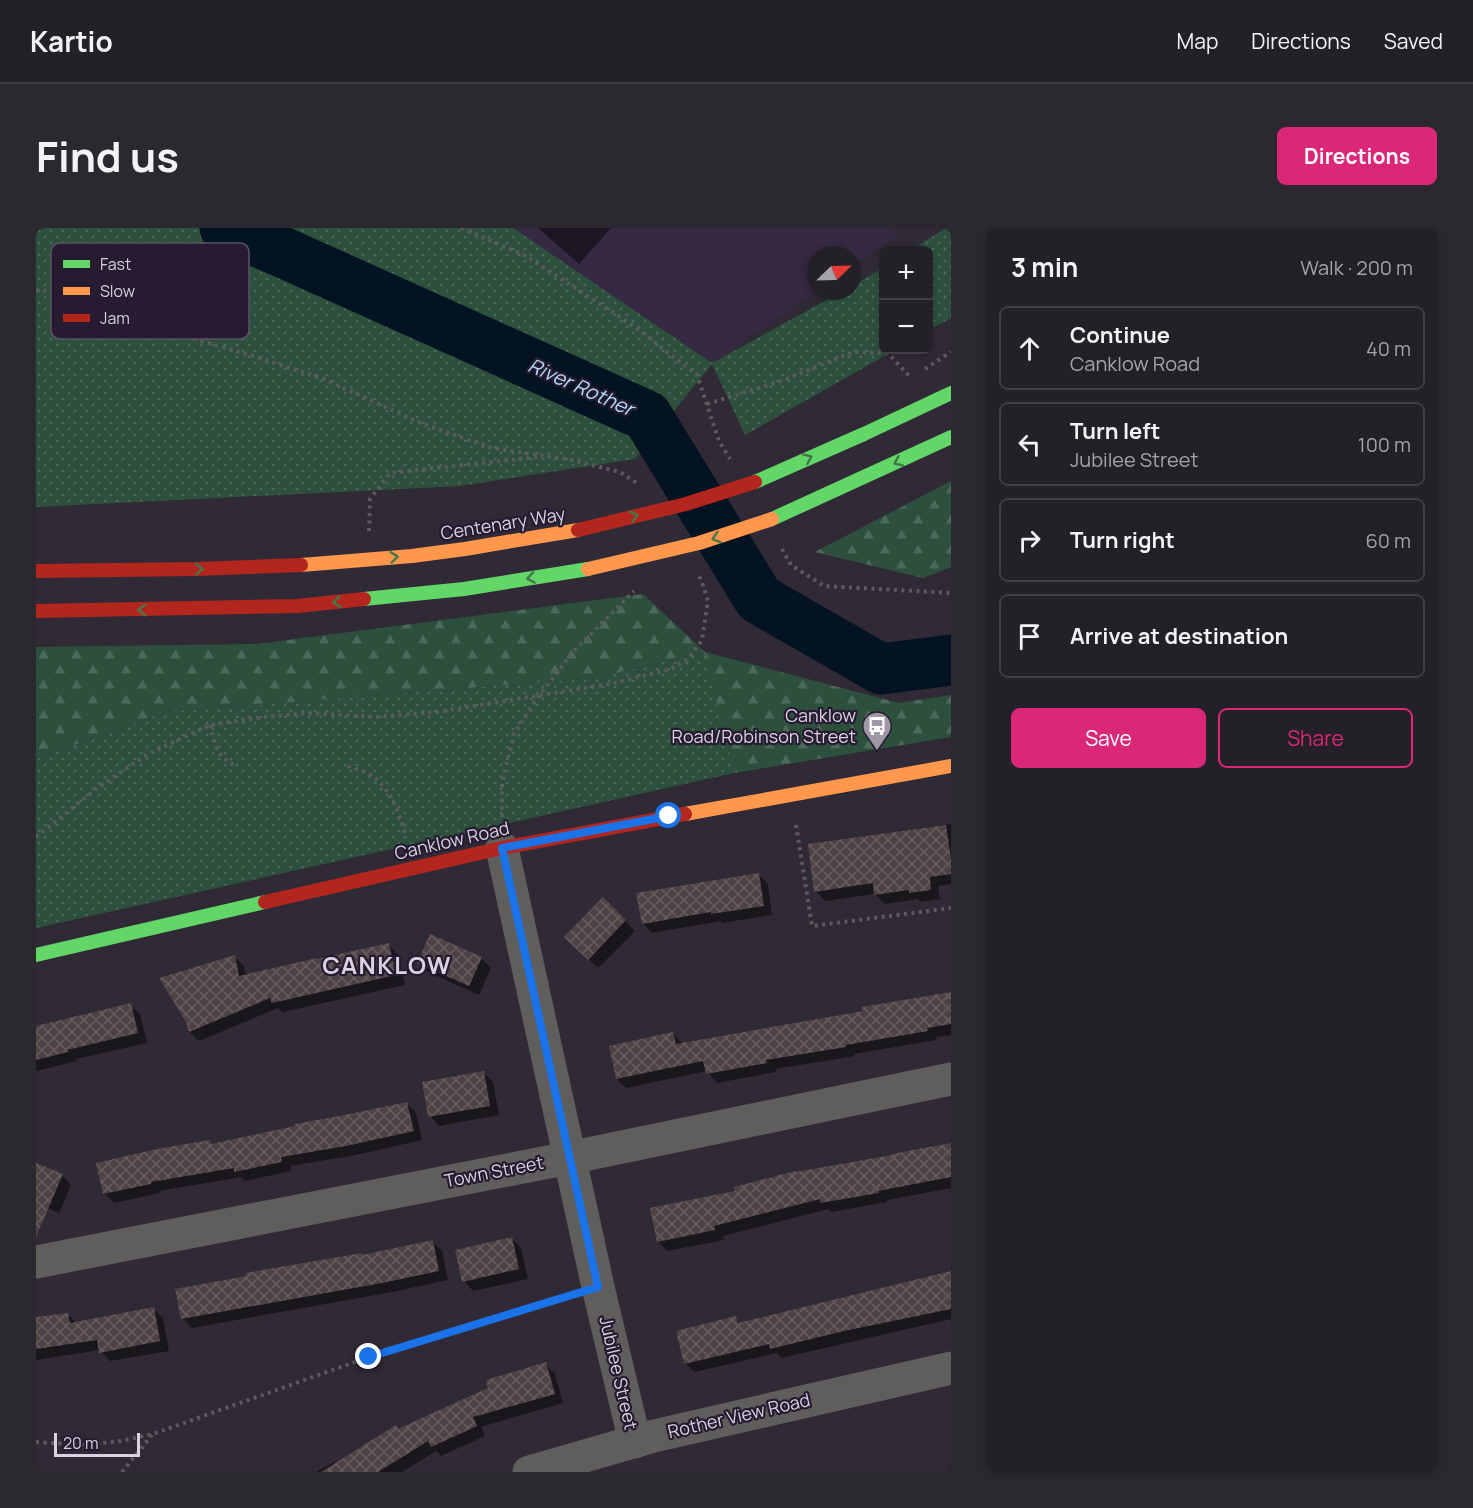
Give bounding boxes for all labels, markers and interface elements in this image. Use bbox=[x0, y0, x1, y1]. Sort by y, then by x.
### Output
text: Kartio bbox=[30, 22, 113, 60]
text: Map bbox=[1177, 27, 1218, 55]
text: Directions bbox=[1251, 27, 1351, 55]
text: Saved bbox=[1384, 27, 1443, 55]
text: Find us bbox=[36, 127, 179, 185]
button: Directions bbox=[1277, 127, 1437, 185]
legend bbox=[51, 243, 249, 339]
north arrow bbox=[807, 246, 861, 300]
map controls bbox=[879, 246, 933, 354]
button: + bbox=[879, 246, 933, 300]
text: 3 min bbox=[1011, 249, 1078, 285]
text: Fast bbox=[100, 253, 131, 275]
text: Walk · 200 m bbox=[1300, 254, 1413, 281]
text: Slow bbox=[100, 280, 135, 302]
button: − bbox=[879, 300, 933, 354]
text: Jam bbox=[100, 307, 130, 329]
text: Continue bbox=[1070, 320, 1170, 350]
icon: ahead bbox=[1013, 332, 1046, 365]
text: 40 m bbox=[1366, 335, 1411, 362]
text: Canklow Road bbox=[1070, 350, 1200, 377]
water label: River Rother bbox=[524, 351, 641, 423]
text: Turn left bbox=[1070, 416, 1160, 446]
icon: left bbox=[1013, 428, 1046, 461]
text: 100 m bbox=[1358, 431, 1411, 458]
text: Jubilee Street bbox=[1070, 446, 1198, 473]
one-way arrow bbox=[802, 454, 813, 466]
one-way arrow bbox=[893, 454, 904, 466]
street label: Centenary Way bbox=[439, 501, 567, 545]
one-way arrow bbox=[629, 511, 639, 524]
icon: right bbox=[1013, 524, 1046, 557]
text: Turn right bbox=[1070, 525, 1175, 555]
text: 60 m bbox=[1365, 527, 1411, 554]
one-way arrow bbox=[711, 530, 722, 543]
one-way arrow bbox=[389, 551, 399, 564]
one-way arrow bbox=[195, 563, 204, 576]
one-way arrow bbox=[526, 571, 536, 584]
one-way arrow bbox=[333, 595, 342, 608]
one-way arrow bbox=[138, 603, 147, 616]
icon: arrive bbox=[1013, 620, 1046, 653]
text: Arrive at destination bbox=[1070, 621, 1288, 651]
place label: Canklow Road/Robinson Street bbox=[672, 703, 856, 748]
button: Save bbox=[1011, 708, 1206, 768]
button: Share bbox=[1218, 708, 1413, 768]
bus stop icon: Canklow Road/Robinson Street bbox=[861, 710, 893, 752]
route start bbox=[655, 802, 681, 828]
street label: Canklow Road bbox=[392, 815, 512, 865]
district label: CANKLOW bbox=[322, 948, 452, 981]
street label: Town Street bbox=[442, 1150, 545, 1192]
street label: Jubilee Street bbox=[594, 1314, 644, 1432]
route end bbox=[355, 1343, 381, 1369]
street label: Rother View Road bbox=[665, 1387, 812, 1443]
scale bar bbox=[54, 1430, 140, 1458]
text: 20 m bbox=[63, 1432, 99, 1454]

